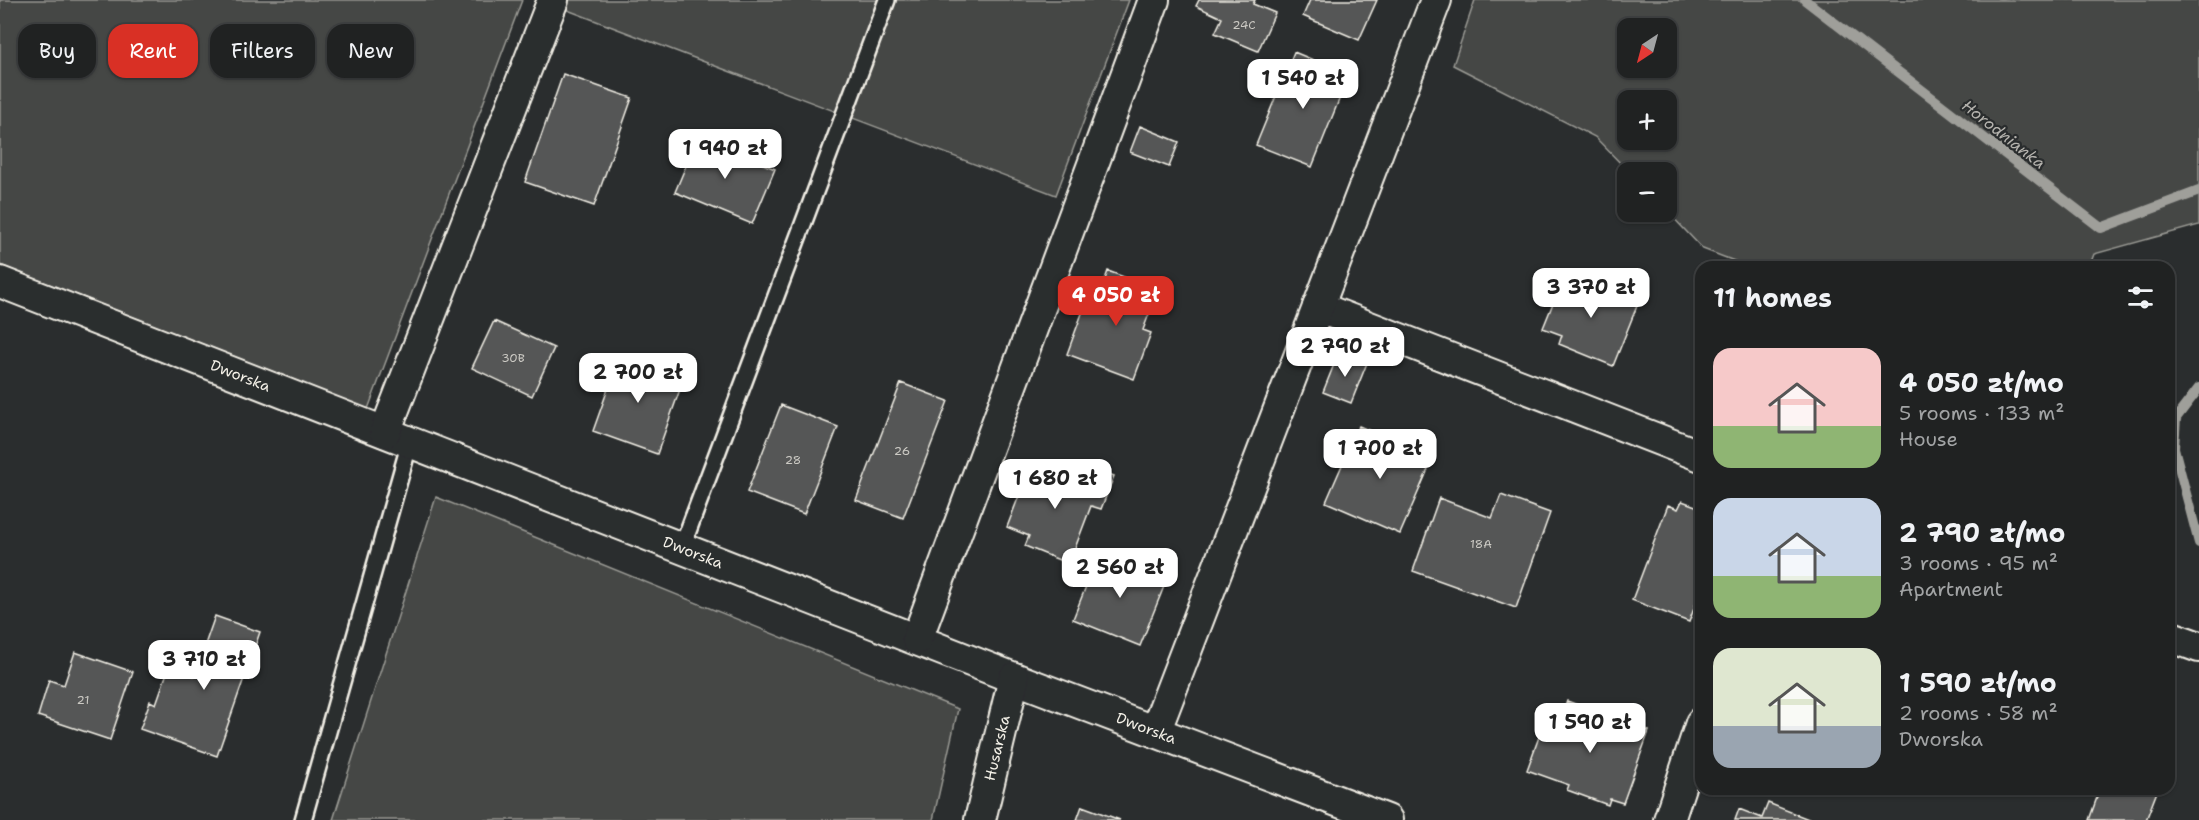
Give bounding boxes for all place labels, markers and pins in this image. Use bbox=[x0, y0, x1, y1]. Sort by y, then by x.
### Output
pin: 1 540 zł bbox=[1241, 59, 1365, 110]
pin: 1 940 zł bbox=[663, 129, 787, 180]
pin: 3 370 zł bbox=[1529, 268, 1653, 319]
pin: 4 050 zł bbox=[1054, 276, 1178, 327]
pin: 2 790 zł bbox=[1283, 327, 1407, 378]
pin: 2 700 zł bbox=[576, 353, 700, 404]
pin: 1 700 zł bbox=[1318, 429, 1442, 480]
pin: 1 680 zł bbox=[993, 459, 1117, 510]
pin: 2 560 zł bbox=[1058, 548, 1182, 599]
pin: 3 710 zł bbox=[142, 640, 266, 691]
pin: 1 590 zł bbox=[1528, 703, 1652, 754]

